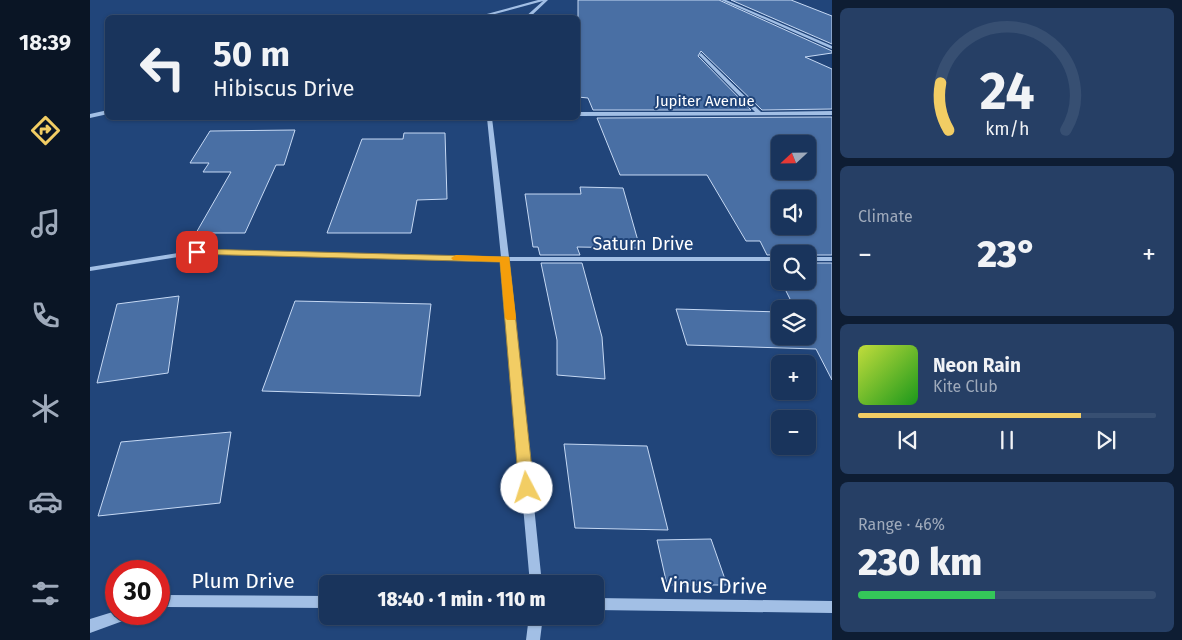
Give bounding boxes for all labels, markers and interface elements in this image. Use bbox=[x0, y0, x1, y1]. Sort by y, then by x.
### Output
text: 18:39 bbox=[19, 29, 71, 56]
text: 50 m bbox=[213, 33, 290, 75]
icon: left bbox=[130, 35, 195, 100]
text: 24 bbox=[980, 60, 1034, 123]
text: Hibiscus Drive bbox=[213, 75, 355, 102]
street label: Jupiter Avenue bbox=[655, 92, 755, 110]
icon: directions bbox=[28, 113, 63, 148]
text: km/h bbox=[985, 118, 1029, 140]
north arrow bbox=[771, 135, 816, 180]
map controls bbox=[771, 135, 816, 455]
button: sound bbox=[771, 190, 816, 235]
icon: music bbox=[28, 206, 63, 241]
text: Climate bbox=[858, 207, 913, 226]
pin bbox=[176, 231, 218, 273]
text: 23° bbox=[977, 231, 1037, 277]
street label: Saturn Drive bbox=[592, 233, 694, 255]
icon: arrive bbox=[183, 238, 211, 266]
text: − bbox=[858, 238, 872, 271]
text: + bbox=[1142, 238, 1156, 271]
button: search bbox=[771, 245, 816, 290]
icon: phone bbox=[28, 298, 63, 333]
button: layers bbox=[771, 300, 816, 345]
text: Neon Rain bbox=[933, 354, 1021, 377]
button: + bbox=[771, 355, 816, 400]
text: Kite Club bbox=[933, 377, 998, 396]
icon: climate bbox=[28, 391, 63, 426]
button: − bbox=[771, 410, 816, 455]
icon: previous bbox=[894, 426, 922, 454]
icon: pause bbox=[993, 426, 1021, 454]
icon: next bbox=[1092, 426, 1120, 454]
position arrow bbox=[500, 461, 552, 513]
icon: car bbox=[28, 484, 63, 519]
text: Range · 46% bbox=[858, 515, 945, 534]
text: 230 km bbox=[858, 539, 982, 585]
speed limit sign: 30 bbox=[105, 560, 170, 625]
street label: Plum Drive bbox=[191, 568, 295, 594]
street label: Vinus Drive bbox=[660, 572, 768, 600]
icon: filters bbox=[28, 576, 63, 611]
text: 18:40 · 1 min · 110 m bbox=[377, 588, 546, 611]

